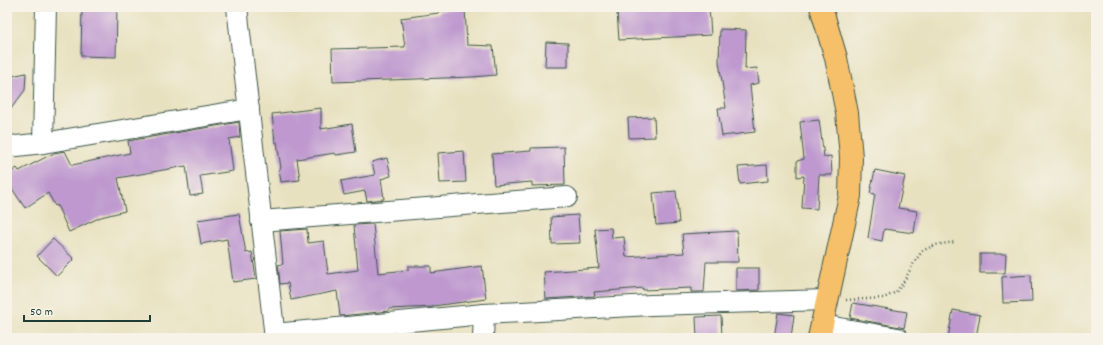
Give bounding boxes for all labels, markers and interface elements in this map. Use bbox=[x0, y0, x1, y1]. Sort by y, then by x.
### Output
scale bar bbox=[24, 297, 150, 323]
text: 50 m bbox=[30, 304, 53, 321]

